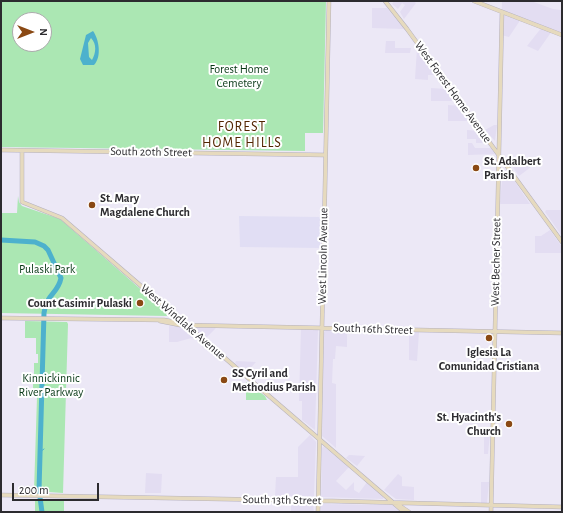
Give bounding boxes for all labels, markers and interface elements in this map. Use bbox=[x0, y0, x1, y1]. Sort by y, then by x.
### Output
north arrow bbox=[12, 12, 52, 52]
text: N bbox=[38, 28, 49, 36]
street label: West Forest Home Avenue bbox=[411, 38, 495, 146]
park label: Forest Home Cemetery bbox=[209, 62, 269, 90]
district label: FOREST HOME HILLS bbox=[202, 119, 282, 152]
street label: South 20th Street bbox=[110, 144, 192, 160]
place label: St. Adalbert Parish bbox=[484, 154, 541, 182]
marker: St. Adalbert Parish bbox=[471, 163, 481, 173]
place label: St. Mary Magdalene Church bbox=[100, 191, 190, 219]
marker: St. Mary Magdalene Church bbox=[87, 200, 97, 210]
street label: West Lincoln Avenue bbox=[315, 208, 331, 304]
street label: West Becher Street bbox=[488, 218, 504, 306]
park label: Pulaski Park bbox=[19, 262, 75, 276]
street label: West Windlake Avenue bbox=[137, 281, 229, 363]
place label: Count Casimir Pulaski bbox=[28, 296, 132, 310]
marker: Count Casimir Pulaski bbox=[135, 298, 145, 308]
street label: South 16th Street bbox=[333, 320, 413, 338]
marker: Iglesia La Comunidad Cristiana bbox=[484, 333, 494, 343]
place label: Iglesia La Comunidad Cristiana bbox=[439, 345, 539, 373]
place label: SS Cyril and Methodius Parish bbox=[232, 366, 316, 394]
park label: Kinnickinnic River Parkway bbox=[19, 371, 83, 399]
marker: SS Cyril and Methodius Parish bbox=[219, 375, 229, 385]
place label: St. Hyacinth's Church bbox=[437, 410, 501, 438]
marker: St. Hyacinth's Church bbox=[504, 419, 514, 429]
scale bar bbox=[14, 475, 101, 501]
text: 200 m bbox=[19, 484, 49, 496]
street label: South 13th Street bbox=[242, 492, 322, 508]

